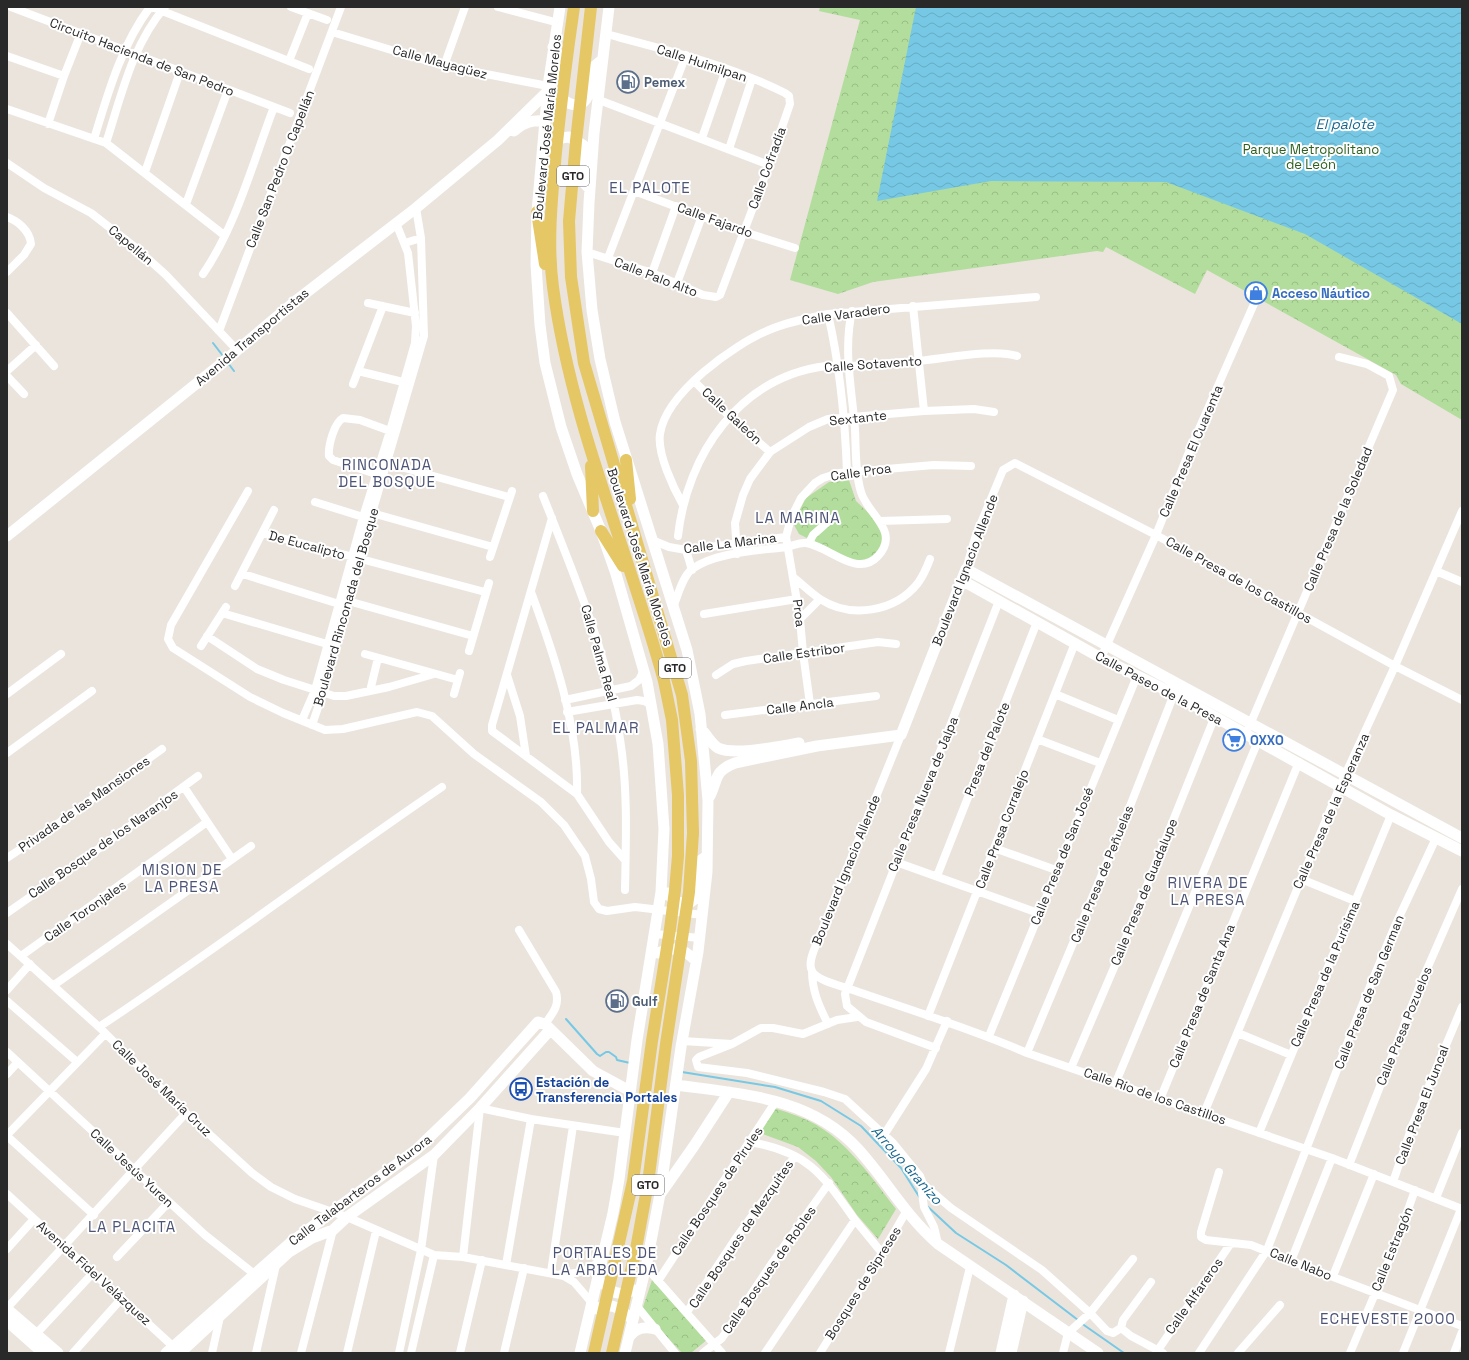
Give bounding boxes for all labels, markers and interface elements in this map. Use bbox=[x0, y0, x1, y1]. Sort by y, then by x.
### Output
street label: Circuito Hacienda de San Pedro bbox=[47, 14, 237, 100]
street label: Boulevard José María Morelos bbox=[529, 33, 565, 221]
street label: Calle Huimilpan bbox=[655, 40, 749, 86]
street label: Calle Mayagüez bbox=[391, 41, 490, 83]
fuel station icon: Pemex bbox=[615, 69, 641, 95]
place label: Pemex bbox=[644, 74, 685, 91]
street label: Calle San Pedro O. Capellán bbox=[242, 88, 318, 250]
water label: El palote bbox=[1316, 115, 1375, 133]
street label: Calle Cofradía bbox=[744, 124, 790, 211]
park label: Parque Metropolitano de León bbox=[1243, 141, 1379, 173]
road number: GTO bbox=[557, 166, 589, 186]
district label: EL PALOTE bbox=[609, 178, 691, 197]
street label: Calle Fajardo bbox=[675, 198, 755, 242]
street label: Capellán bbox=[105, 221, 157, 269]
street label: Calle Palo Alto bbox=[612, 253, 700, 301]
shop icon: Acceso Náutico bbox=[1243, 280, 1269, 306]
street label: Avenida Transportistas bbox=[192, 284, 313, 390]
place label: Acceso Náutico bbox=[1272, 285, 1370, 302]
street label: Calle Varadero bbox=[801, 299, 891, 329]
street label: Calle Sotavento bbox=[824, 352, 922, 376]
street label: Calle Presa El Cuarenta bbox=[1155, 382, 1227, 520]
street label: Calle Galeón bbox=[698, 384, 766, 448]
street label: Sextante bbox=[828, 407, 888, 429]
street label: Calle Presa de la Soledad bbox=[1300, 444, 1376, 594]
district label: RINCONADA DEL BOSQUE bbox=[338, 455, 436, 491]
street label: Calle Proa bbox=[830, 459, 893, 485]
street label: Boulevard José María Morelos bbox=[603, 466, 677, 648]
street label: Boulevard Ignacio Allende bbox=[928, 492, 1002, 648]
street label: Boulevard Rinconada del Bosque bbox=[309, 506, 383, 708]
district label: LA MARINA bbox=[755, 508, 841, 527]
street label: De Eucalipto bbox=[267, 527, 347, 563]
street label: Calle La Marina bbox=[683, 529, 778, 557]
street label: Calle Presa de los Castillos bbox=[1163, 533, 1315, 627]
street label: Proa bbox=[789, 598, 809, 628]
street label: Calle Palma Real bbox=[577, 603, 621, 703]
street label: Calle Estribor bbox=[762, 639, 846, 667]
street label: Calle Paseo de la Presa bbox=[1092, 647, 1226, 729]
road number: GTO bbox=[659, 658, 691, 678]
street label: Calle Ancla bbox=[765, 693, 835, 719]
street label: Presa del Palote bbox=[960, 699, 1014, 799]
street label: Calle Presa Nueva de Jalpa bbox=[884, 713, 962, 874]
district label: EL PALMAR bbox=[553, 718, 639, 737]
supermarket icon: OXXO bbox=[1221, 727, 1247, 753]
street label: Calle Presa de la Esperanza bbox=[1289, 730, 1373, 892]
place label: OXXO bbox=[1250, 732, 1284, 749]
street label: Privada de las Mansiones bbox=[15, 752, 153, 856]
street label: Calle Presa Corralejo bbox=[971, 767, 1033, 891]
street label: Calle Presa de San José bbox=[1027, 785, 1097, 927]
street label: Calle Bosque de los Naranjos bbox=[25, 786, 181, 902]
street label: Boulevard Ignacio Allende bbox=[808, 792, 884, 948]
street label: Calle Presa de Peñuelas bbox=[1067, 803, 1137, 945]
street label: Calle Presa de Guadalupe bbox=[1107, 816, 1181, 968]
district label: MISION DE LA PRESA bbox=[142, 860, 222, 896]
district label: RIVERA DE LA PRESA bbox=[1168, 873, 1248, 909]
street label: Calle Toronjales bbox=[41, 876, 129, 946]
street label: Calle Presa de la Purísima bbox=[1287, 898, 1364, 1050]
street label: Calle Presa de San German bbox=[1330, 912, 1408, 1072]
street label: Calle Presa de Santa Ana bbox=[1165, 921, 1239, 1071]
street label: Calle Presa Pozuelos bbox=[1372, 964, 1436, 1088]
fuel station icon: Gulf bbox=[604, 988, 630, 1014]
place label: Gulf bbox=[632, 993, 658, 1010]
street label: Calle José María Cruz bbox=[109, 1036, 216, 1140]
street label: Calle Presa El Juncal bbox=[1391, 1043, 1453, 1167]
street label: Calle Río de los Castillos bbox=[1081, 1064, 1229, 1128]
place label: Estación de Transferencia Portales bbox=[536, 1074, 677, 1106]
bus stop icon: Estación de Transferencia Portales bbox=[508, 1076, 534, 1102]
water label: Arroyo Granizo bbox=[868, 1122, 946, 1208]
street label: Calle Bosques de Pirules bbox=[667, 1123, 767, 1259]
street label: Calle Jesús Yuren bbox=[87, 1125, 177, 1211]
street label: Calle Talabarteros de Aurora bbox=[285, 1130, 435, 1249]
street label: Calle Bosques de Mezquites bbox=[685, 1156, 797, 1311]
road number: GTO bbox=[632, 1175, 664, 1195]
street label: Calle Bosques de Robles bbox=[718, 1202, 820, 1337]
street label: Calle Estragón bbox=[1367, 1204, 1417, 1294]
street label: Avenida Fidel Velázquez bbox=[33, 1217, 155, 1329]
district label: LA PLACITA bbox=[88, 1217, 176, 1236]
street label: Bosques de Sipreses bbox=[821, 1223, 905, 1343]
district label: PORTALES DE LA ARBOLEDA bbox=[552, 1243, 658, 1279]
street label: Calle Nabo bbox=[1267, 1244, 1335, 1284]
street label: Calle Alfareros bbox=[1161, 1254, 1227, 1338]
district label: ECHEVESTE 2000 bbox=[1320, 1309, 1456, 1328]

